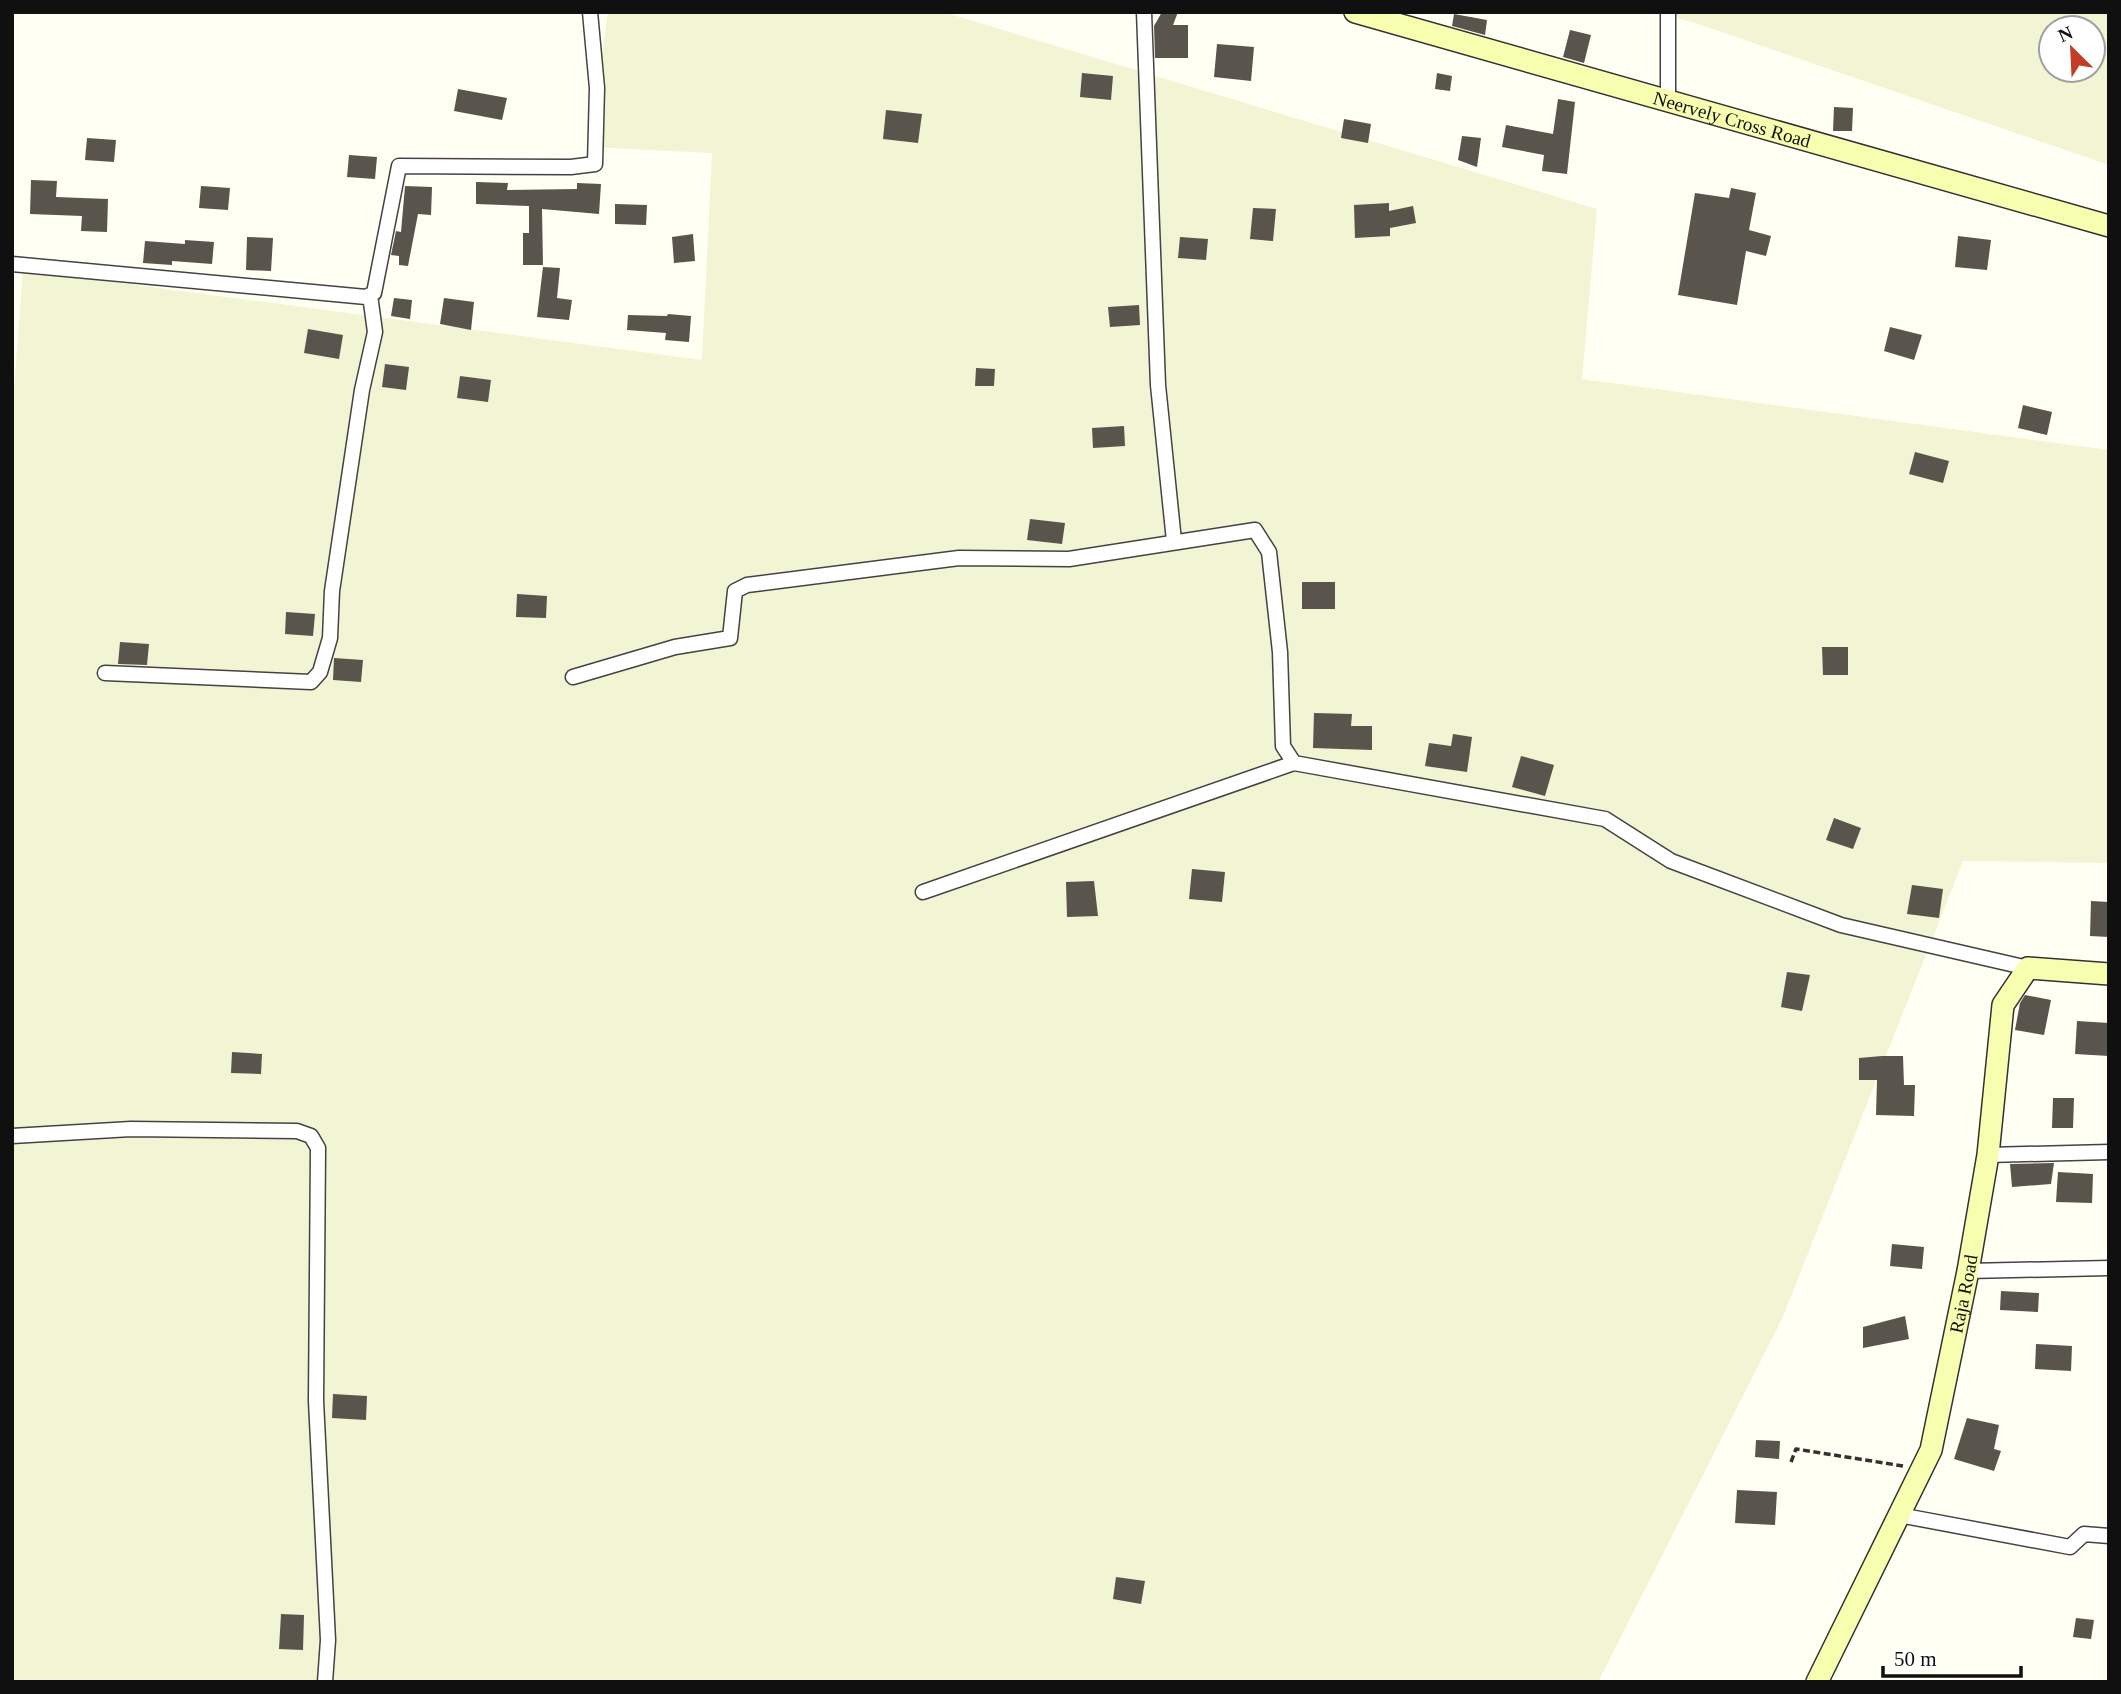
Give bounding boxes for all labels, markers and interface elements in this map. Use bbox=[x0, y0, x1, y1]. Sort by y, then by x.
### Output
north arrow bbox=[2037, 14, 2107, 84]
text: N bbox=[2055, 21, 2076, 46]
street label: Neervely Cross Road bbox=[1651, 87, 1814, 152]
street label: Raja Road bbox=[1945, 1252, 1982, 1335]
scale bar bbox=[1883, 1634, 2021, 1678]
text: 50 m bbox=[1894, 1647, 1937, 1671]

